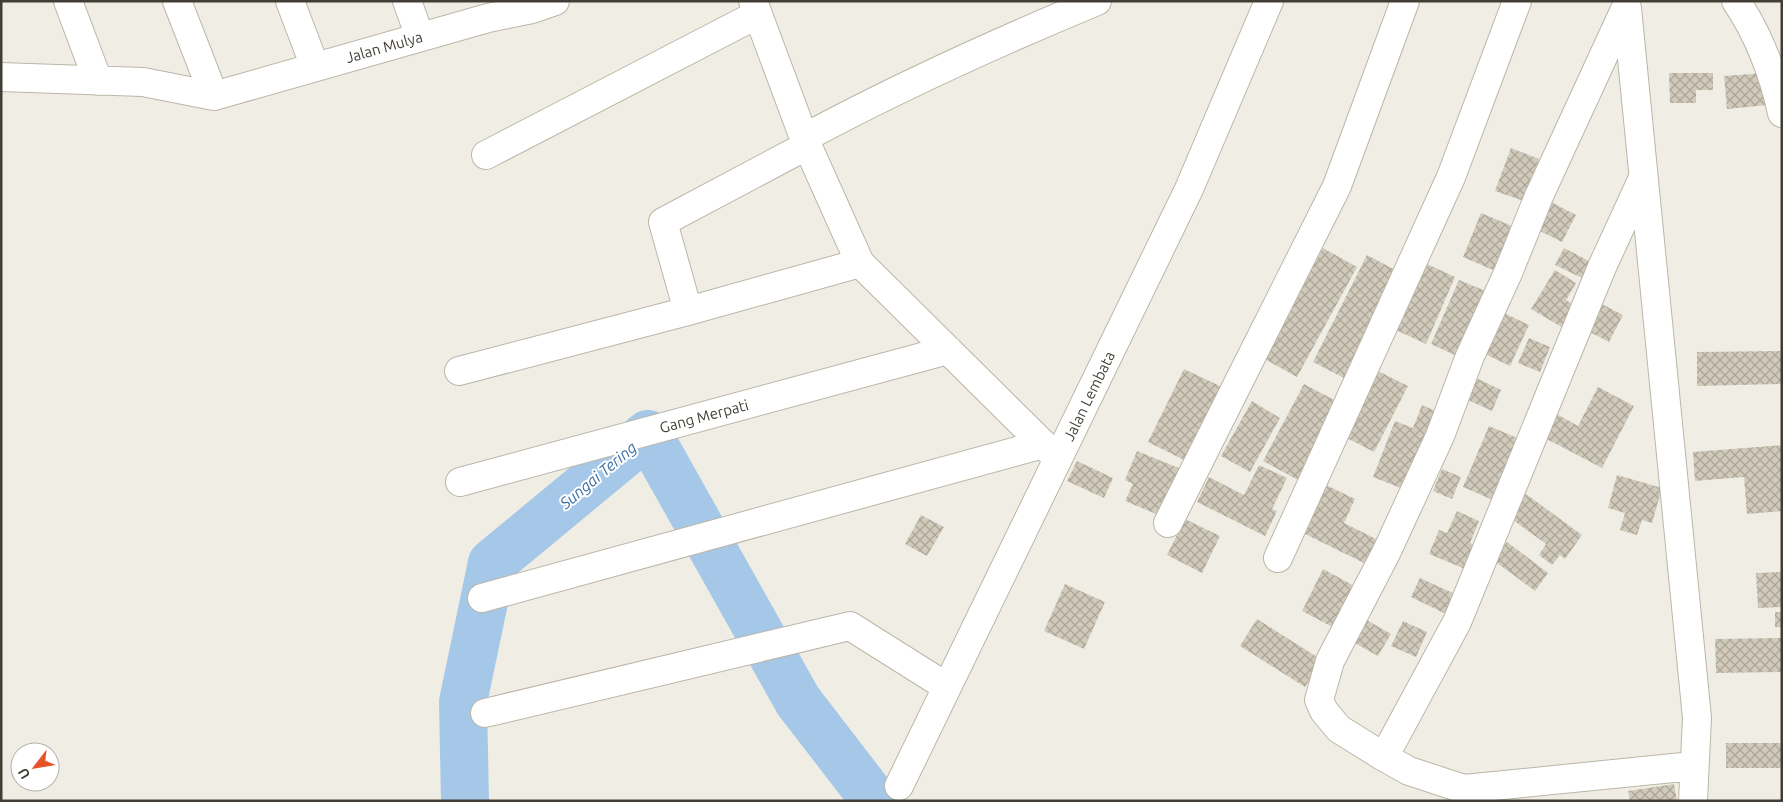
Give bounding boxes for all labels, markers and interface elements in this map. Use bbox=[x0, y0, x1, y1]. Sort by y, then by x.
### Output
street label: Jalan Mulya bbox=[344, 28, 424, 66]
street label: Jalan Lembata bbox=[1060, 348, 1118, 444]
street label: Gang Merpati bbox=[658, 396, 750, 436]
water label: Sungai Tering bbox=[555, 438, 640, 513]
north arrow bbox=[10, 742, 60, 792]
text: U bbox=[14, 765, 33, 782]

